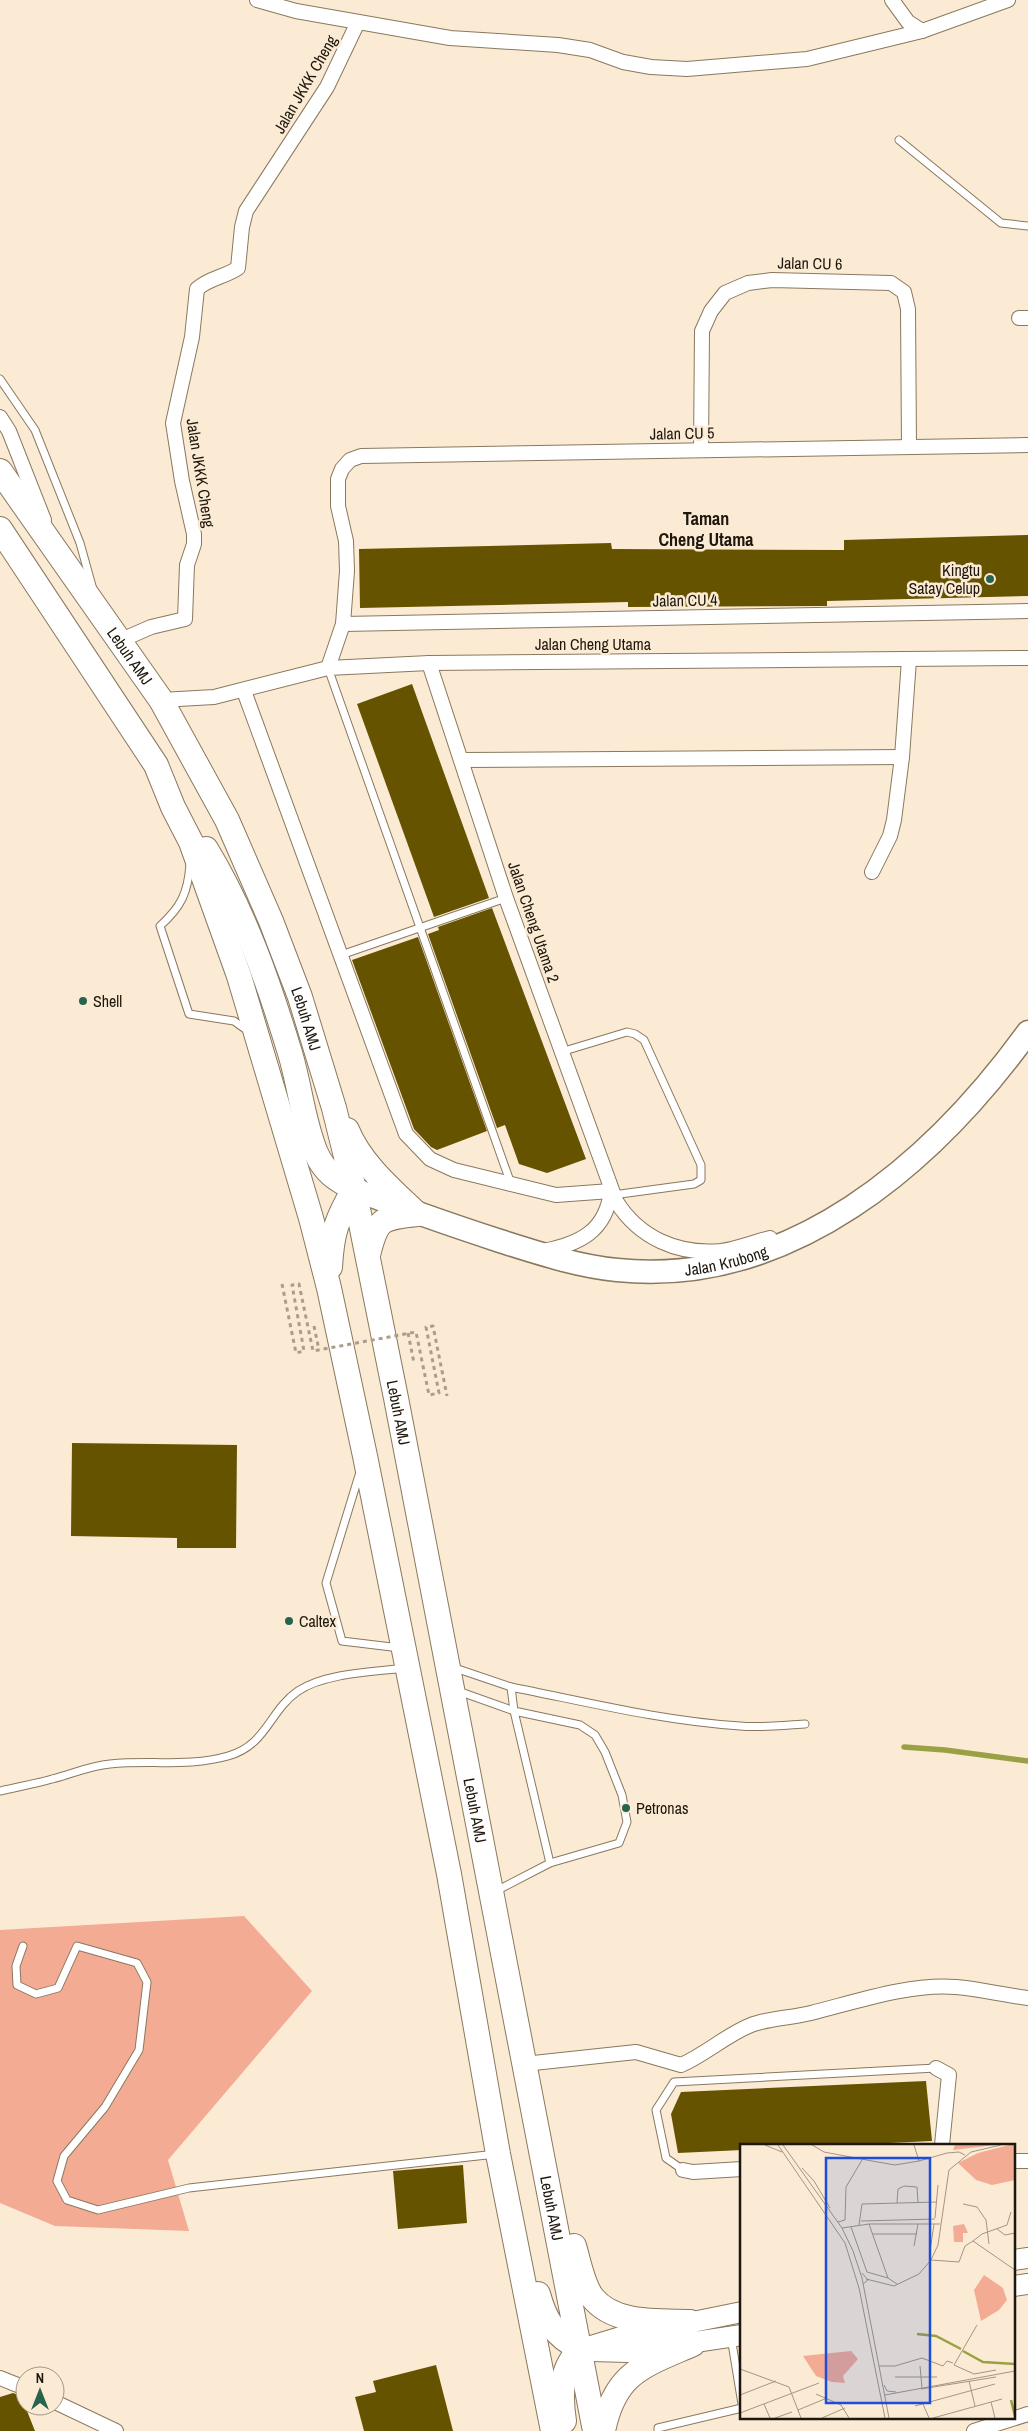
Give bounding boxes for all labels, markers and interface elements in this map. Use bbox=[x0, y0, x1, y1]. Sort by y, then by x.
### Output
street label: Jalan JKKK Cheng bbox=[268, 30, 342, 137]
street label: Jalan CU 6 bbox=[777, 251, 843, 275]
street label: Jalan JKKK Cheng bbox=[182, 417, 221, 530]
street label: Jalan CU 5 bbox=[649, 421, 715, 445]
district label: Taman Cheng Utama bbox=[658, 506, 754, 552]
place label: Kingtu Satay Celup bbox=[909, 559, 980, 599]
marker: Kingtu Satay Celup bbox=[984, 573, 996, 585]
street label: Jalan CU 4 bbox=[652, 588, 718, 612]
street label: Lebuh AMJ bbox=[102, 623, 158, 689]
street label: Jalan Cheng Utama bbox=[535, 633, 652, 655]
street label: Jalan Cheng Utama 2 bbox=[503, 858, 565, 986]
street label: Lebuh AMJ bbox=[286, 984, 327, 1053]
place label: Shell bbox=[93, 990, 122, 1012]
marker: Shell bbox=[77, 995, 89, 1007]
street label: Jalan Krubong bbox=[684, 1240, 771, 1281]
street label: Lebuh AMJ bbox=[382, 1378, 416, 1447]
place label: Caltex bbox=[299, 1610, 337, 1632]
marker: Caltex bbox=[283, 1615, 295, 1627]
street label: Lebuh AMJ bbox=[458, 1776, 492, 1845]
place label: Petronas bbox=[636, 1797, 689, 1819]
marker: Petronas bbox=[620, 1802, 632, 1814]
inset map bbox=[740, 2144, 1016, 2418]
street label: Lebuh AMJ bbox=[535, 2174, 569, 2242]
north arrow bbox=[15, 2366, 65, 2416]
text: N bbox=[36, 2369, 44, 2387]

